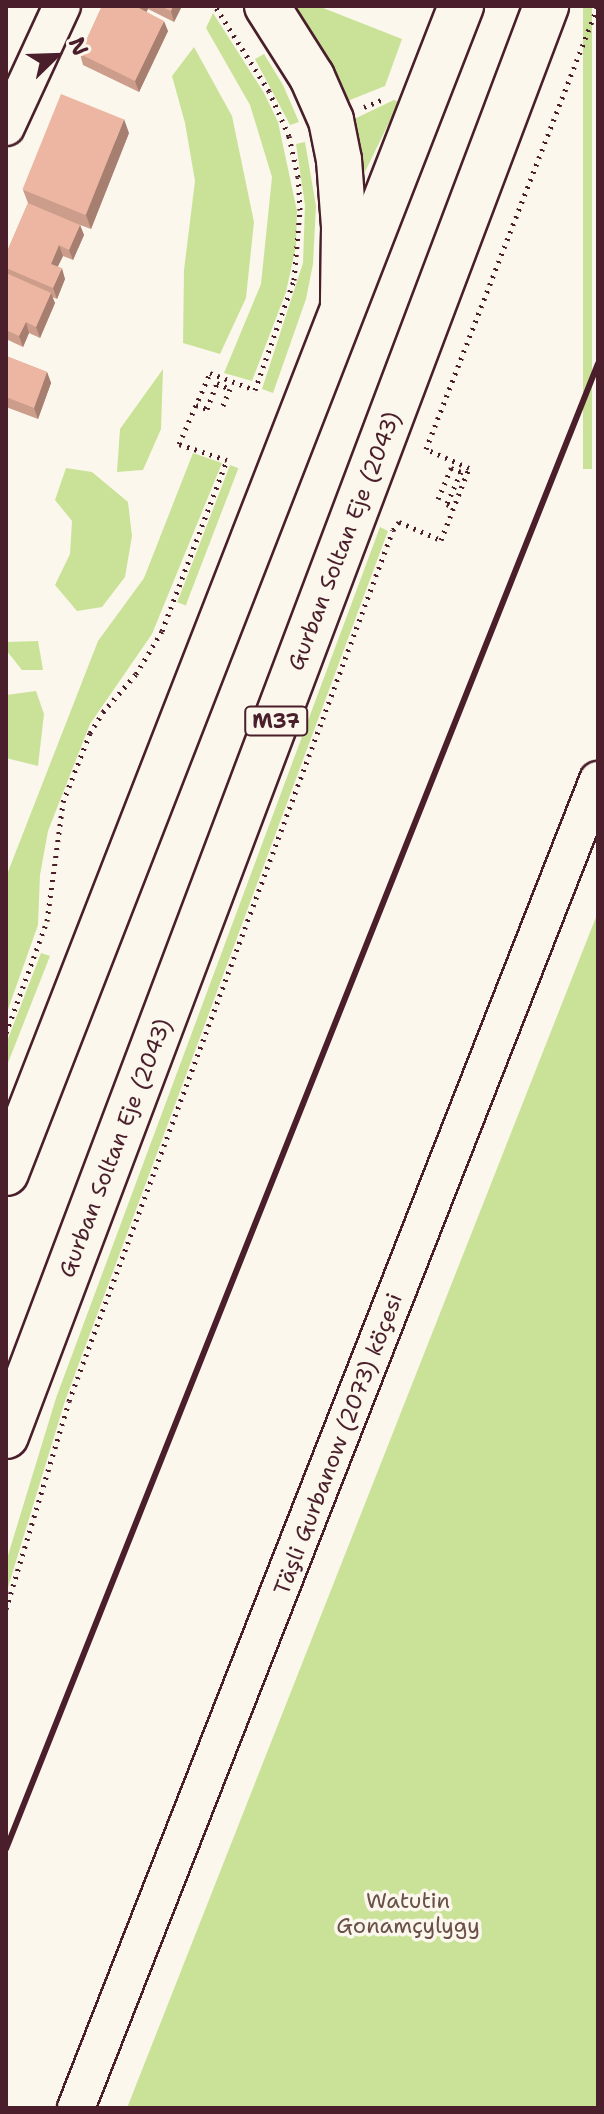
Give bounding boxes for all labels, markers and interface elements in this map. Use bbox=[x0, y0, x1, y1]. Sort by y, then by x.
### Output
north arrow bbox=[16, 16, 96, 96]
text: N bbox=[62, 33, 95, 60]
street label: Gurban Soltan Eje (2043) bbox=[282, 408, 406, 674]
road number: M37 bbox=[244, 705, 308, 737]
street label: Gurban Soltan Eje (2043) bbox=[53, 1015, 177, 1281]
street label: Täşli Gurbanow (2073) köçesi bbox=[268, 1290, 408, 1598]
park label: Watutin Gonamçylygy bbox=[336, 1887, 480, 1938]

